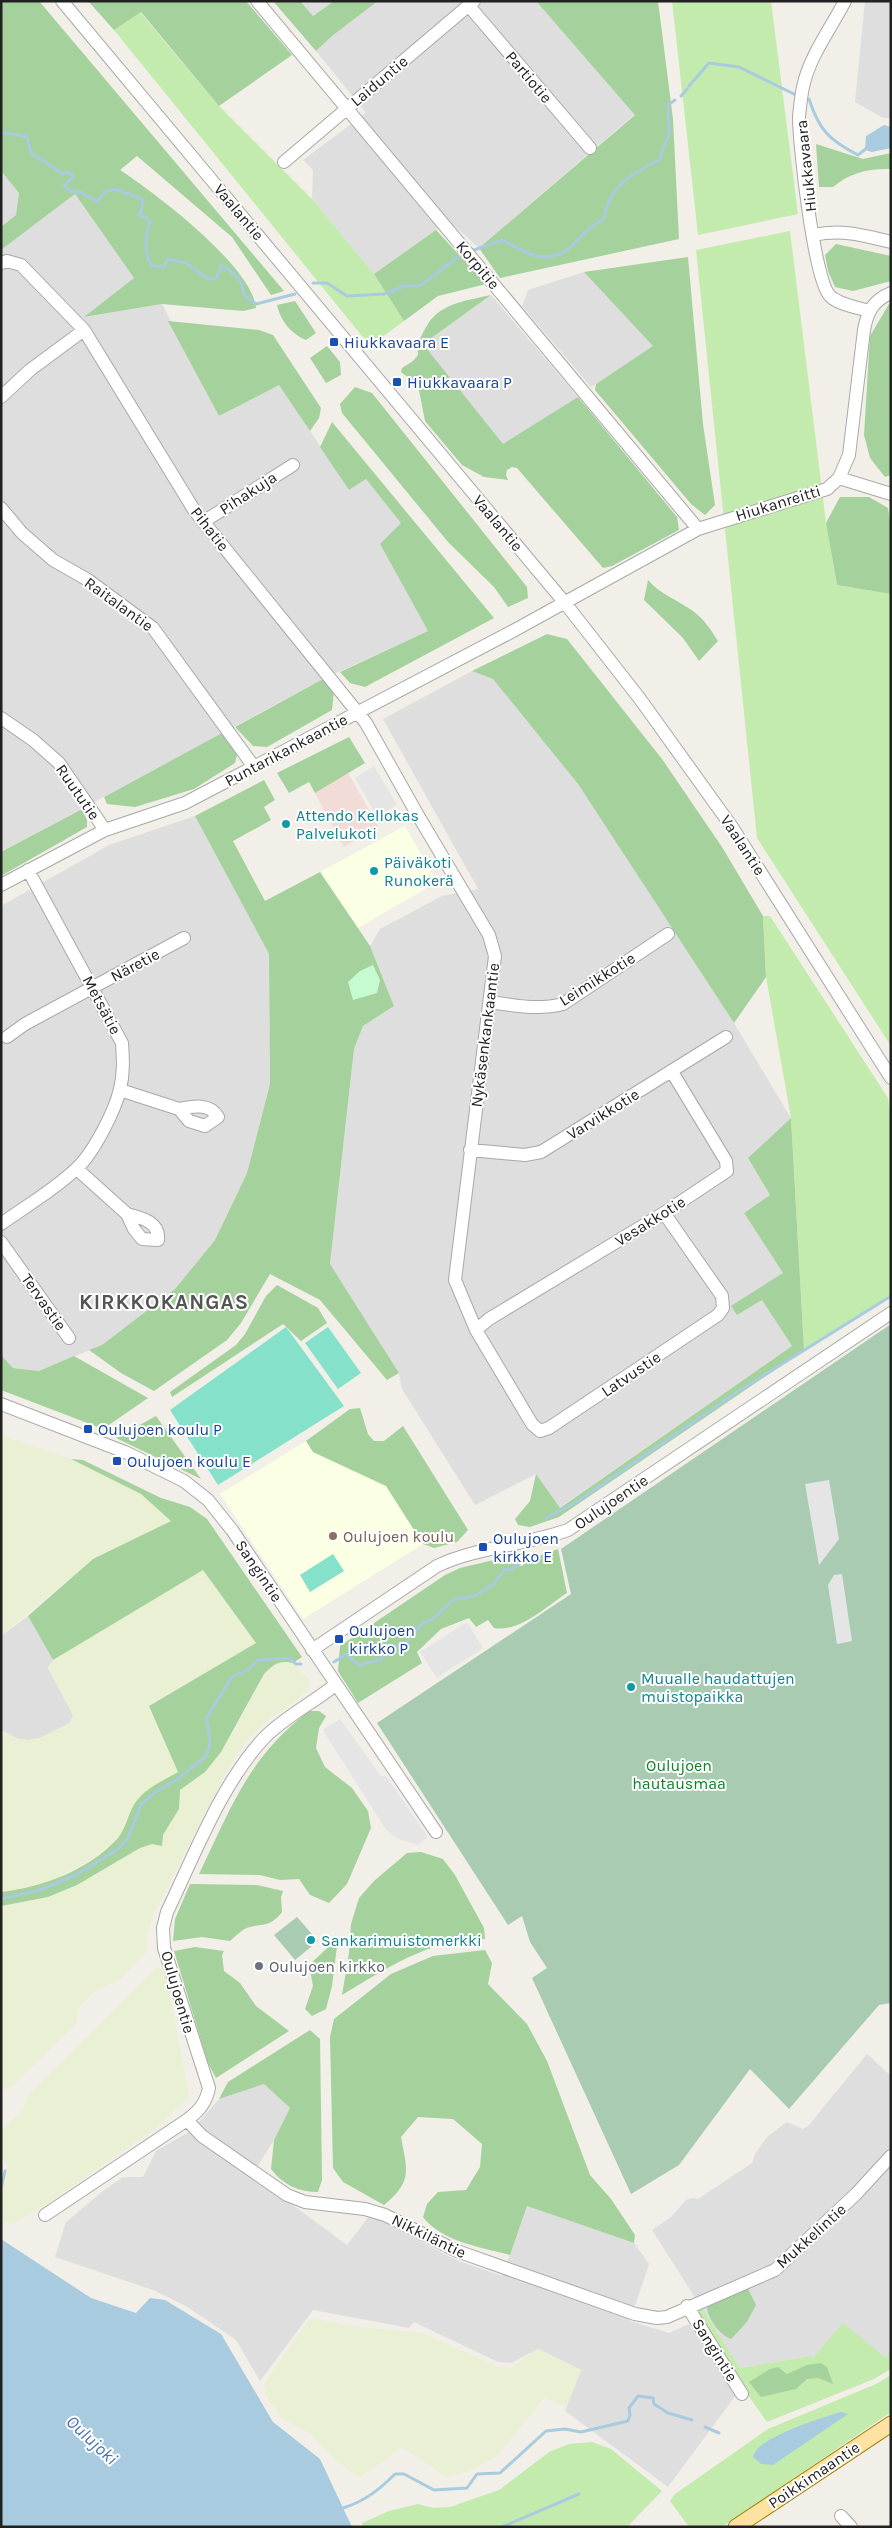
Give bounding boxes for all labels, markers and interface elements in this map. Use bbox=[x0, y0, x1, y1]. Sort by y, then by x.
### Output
street label: Partiotie bbox=[502, 47, 556, 107]
street label: Laiduntie bbox=[347, 52, 411, 110]
street label: Hiukkavaara bbox=[792, 119, 820, 213]
street label: Vaalantie bbox=[210, 180, 268, 244]
street label: Korpitie bbox=[452, 237, 504, 293]
place label: Hiukkavaara E bbox=[344, 333, 449, 352]
marker: Hiukkavaara E bbox=[328, 336, 340, 348]
place label: Hiukkavaara P bbox=[407, 373, 512, 392]
marker: Hiukkavaara P bbox=[391, 376, 403, 388]
street label: Pihakuja bbox=[216, 467, 280, 519]
street label: Hiukanreitti bbox=[733, 481, 823, 525]
street label: Vaalantie bbox=[469, 491, 527, 555]
street label: Pihatie bbox=[187, 503, 233, 555]
street label: Raitalantie bbox=[81, 573, 157, 635]
street label: Puntarikankaantie bbox=[221, 710, 351, 790]
street label: Ruututie bbox=[52, 760, 104, 824]
place label: Attendo Kellokas Palvelukoti bbox=[296, 806, 419, 843]
street label: Vaalantie bbox=[716, 811, 770, 879]
marker: Attendo Kellokas Palvelukoti bbox=[280, 818, 292, 830]
place label: Päiväkoti Runokerä bbox=[384, 853, 454, 890]
marker: Päiväkoti Runokerä bbox=[368, 865, 380, 877]
street label: Näretie bbox=[107, 944, 163, 986]
street label: Leimikkotie bbox=[556, 948, 638, 1010]
street label: Nykäsenkankaantie bbox=[467, 962, 503, 1108]
street label: Metsätie bbox=[79, 972, 125, 1038]
street label: Varvikkotie bbox=[563, 1084, 643, 1144]
street label: Vesakkotie bbox=[611, 1192, 689, 1250]
street label: Tervastie bbox=[18, 1270, 70, 1334]
district label: KIRKKOKANGAS bbox=[79, 1290, 249, 1314]
street label: Latvustie bbox=[598, 1347, 664, 1401]
place label: Oulujoen koulu P bbox=[98, 1420, 222, 1439]
marker: Oulujoen koulu P bbox=[82, 1423, 94, 1435]
place label: Oulujoen koulu E bbox=[127, 1452, 251, 1471]
marker: Oulujoen koulu E bbox=[111, 1455, 123, 1467]
street label: Oulujoentie bbox=[571, 1470, 651, 1534]
place label: Oulujoen koulu bbox=[343, 1527, 454, 1546]
place label: Oulujoen kirkko E bbox=[493, 1529, 559, 1566]
marker: Oulujoen koulu bbox=[327, 1530, 339, 1542]
street label: Sangintie bbox=[231, 1536, 287, 1606]
marker: Oulujoen kirkko E bbox=[477, 1541, 489, 1553]
place label: Oulujoen kirkko P bbox=[349, 1621, 415, 1658]
marker: Oulujoen kirkko P bbox=[333, 1633, 345, 1645]
place label: Muualle haudattujen muistopaikka bbox=[641, 1669, 795, 1706]
marker: Muualle haudattujen muistopaikka bbox=[625, 1681, 637, 1693]
park label: Oulujoen hautausmaa bbox=[632, 1756, 726, 1793]
place label: Sankarimuistomerkki bbox=[321, 1931, 482, 1950]
marker: Sankarimuistomerkki bbox=[305, 1934, 317, 1946]
street label: Oulujoentie bbox=[157, 1949, 199, 2035]
place label: Oulujoen kirkko bbox=[269, 1957, 385, 1976]
marker: Oulujoen kirkko bbox=[253, 1960, 265, 1972]
street label: Mukkelintie bbox=[772, 2200, 850, 2272]
street label: Nikkiläntie bbox=[389, 2210, 469, 2262]
street label: Sangintie bbox=[688, 2315, 742, 2385]
water label: Oulujoki bbox=[62, 2411, 122, 2469]
street label: Poikkimaantie bbox=[765, 2437, 863, 2513]

